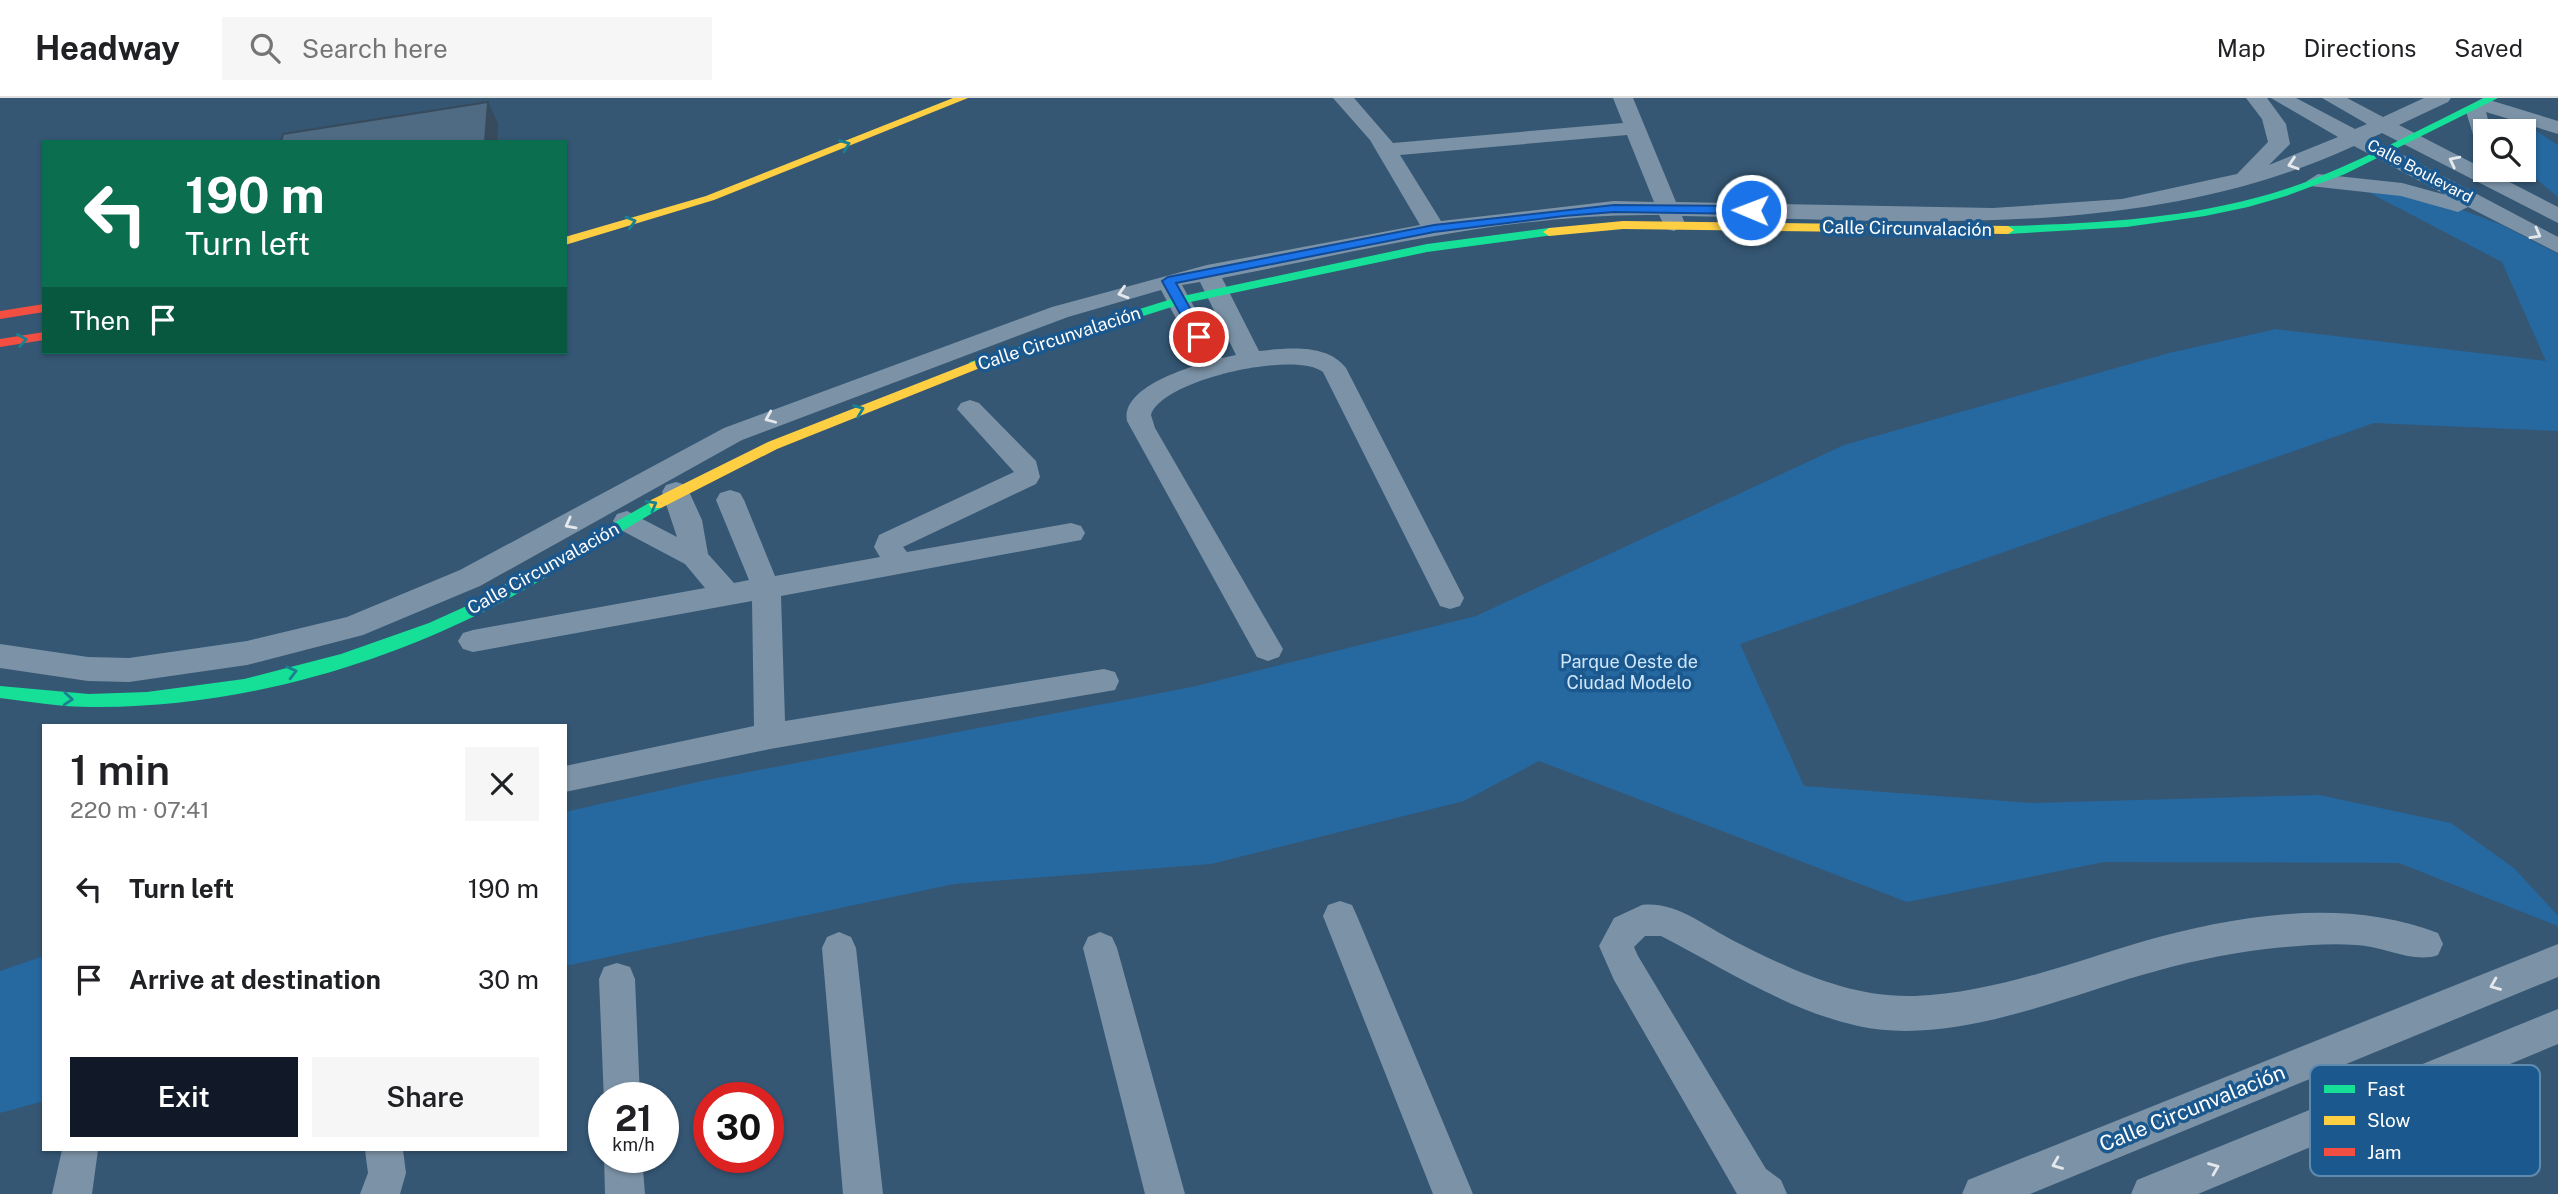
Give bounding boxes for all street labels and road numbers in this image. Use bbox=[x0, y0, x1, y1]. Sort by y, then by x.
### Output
street label: Calle Boulevard bbox=[2364, 135, 2476, 207]
street label: Calle Circunvalación bbox=[1822, 216, 1992, 240]
street label: Calle Circunvalación bbox=[975, 302, 1143, 374]
street label: Calle Circunvalación bbox=[464, 518, 622, 618]
street label: Calle Circunvalación bbox=[2095, 1059, 2289, 1157]

